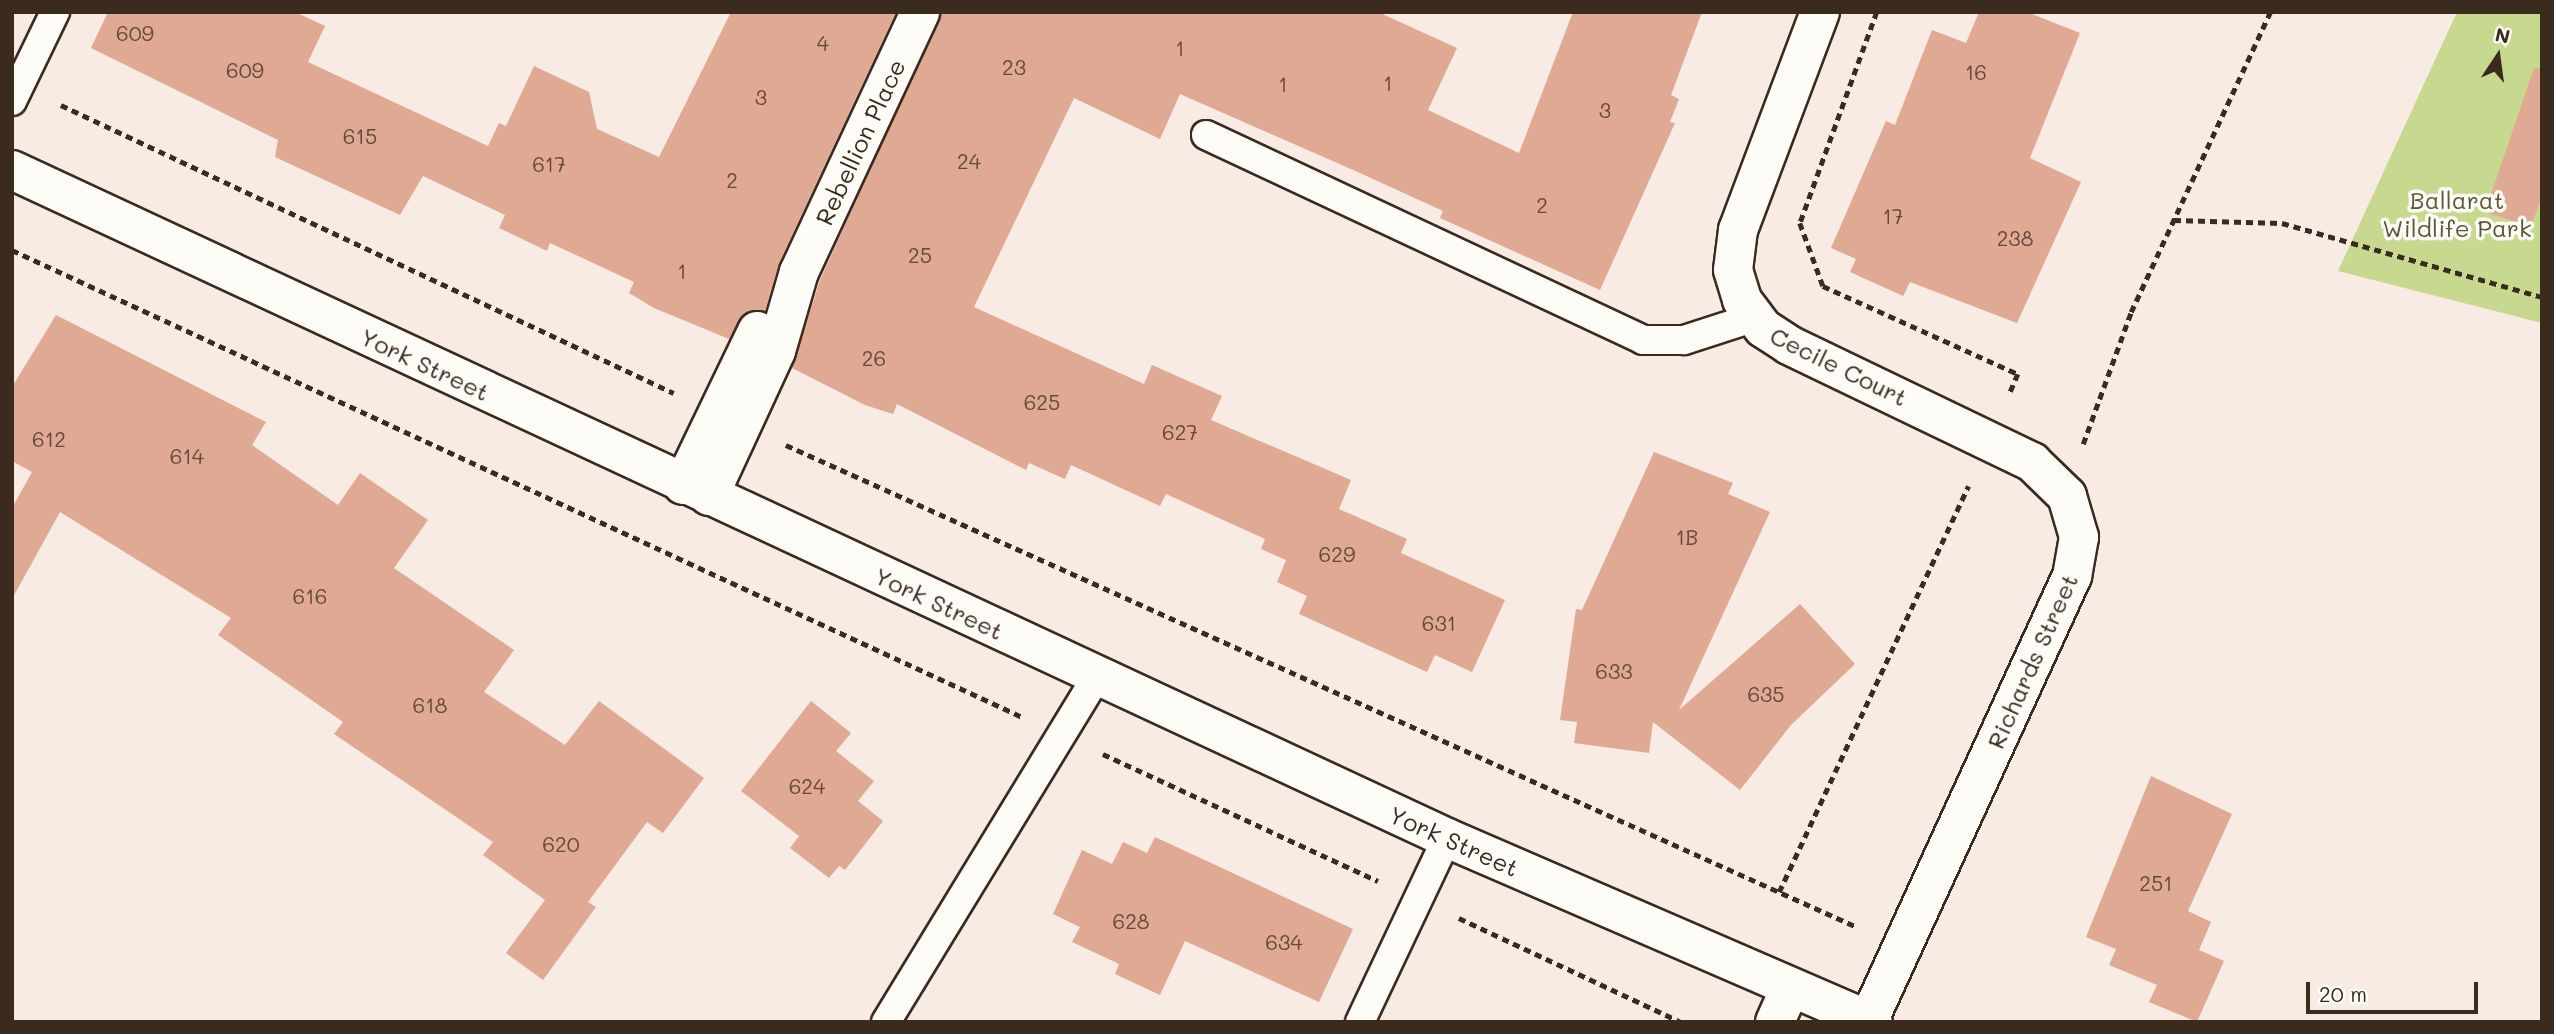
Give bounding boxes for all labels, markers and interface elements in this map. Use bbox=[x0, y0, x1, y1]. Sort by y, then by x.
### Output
house number: 609 bbox=[116, 20, 154, 46]
north arrow bbox=[2463, 21, 2533, 91]
text: N bbox=[2493, 21, 2513, 49]
house number: 4 bbox=[817, 30, 829, 56]
house number: 1 bbox=[1175, 35, 1185, 61]
house number: 23 bbox=[1002, 54, 1026, 80]
street label: Rebellion Place bbox=[809, 55, 911, 229]
house number: 609 bbox=[226, 57, 264, 83]
house number: 16 bbox=[1965, 59, 1987, 85]
house number: 1 bbox=[1383, 70, 1393, 96]
house number: 1 bbox=[1278, 71, 1288, 97]
house number: 3 bbox=[755, 84, 767, 110]
house number: 3 bbox=[1599, 97, 1611, 123]
house number: 615 bbox=[343, 123, 377, 149]
house number: 24 bbox=[957, 148, 981, 174]
house number: 617 bbox=[532, 151, 566, 177]
house number: 2 bbox=[726, 167, 738, 193]
park label: Ballarat Wildlife Park bbox=[2382, 186, 2532, 242]
house number: 2 bbox=[1536, 192, 1548, 218]
house number: 17 bbox=[1882, 203, 1904, 229]
house number: 238 bbox=[1997, 225, 2033, 251]
house number: 25 bbox=[908, 242, 932, 268]
house number: 1 bbox=[677, 258, 687, 284]
street label: Cecile Court bbox=[1766, 320, 1912, 412]
street label: York Street bbox=[356, 322, 494, 406]
house number: 26 bbox=[862, 345, 886, 371]
house number: 625 bbox=[1024, 389, 1060, 415]
house number: 627 bbox=[1162, 419, 1198, 445]
house number: 612 bbox=[32, 426, 66, 452]
house number: 614 bbox=[170, 443, 204, 469]
house number: 1B bbox=[1676, 524, 1698, 550]
house number: 629 bbox=[1319, 541, 1355, 567]
street label: York Street bbox=[870, 561, 1008, 645]
street label: Richards Street bbox=[1981, 569, 2083, 753]
house number: 616 bbox=[293, 583, 327, 609]
house number: 631 bbox=[1422, 610, 1456, 636]
house number: 633 bbox=[1595, 658, 1633, 684]
house number: 635 bbox=[1747, 681, 1785, 707]
house number: 618 bbox=[413, 692, 447, 718]
house number: 624 bbox=[789, 773, 825, 799]
street label: York Street bbox=[1385, 800, 1523, 882]
house number: 620 bbox=[542, 831, 580, 857]
house number: 251 bbox=[2139, 870, 2173, 896]
house number: 628 bbox=[1112, 908, 1150, 934]
house number: 634 bbox=[1265, 929, 1303, 955]
scale bar bbox=[2309, 968, 2480, 1012]
text: 20 m bbox=[2319, 980, 2367, 1007]

